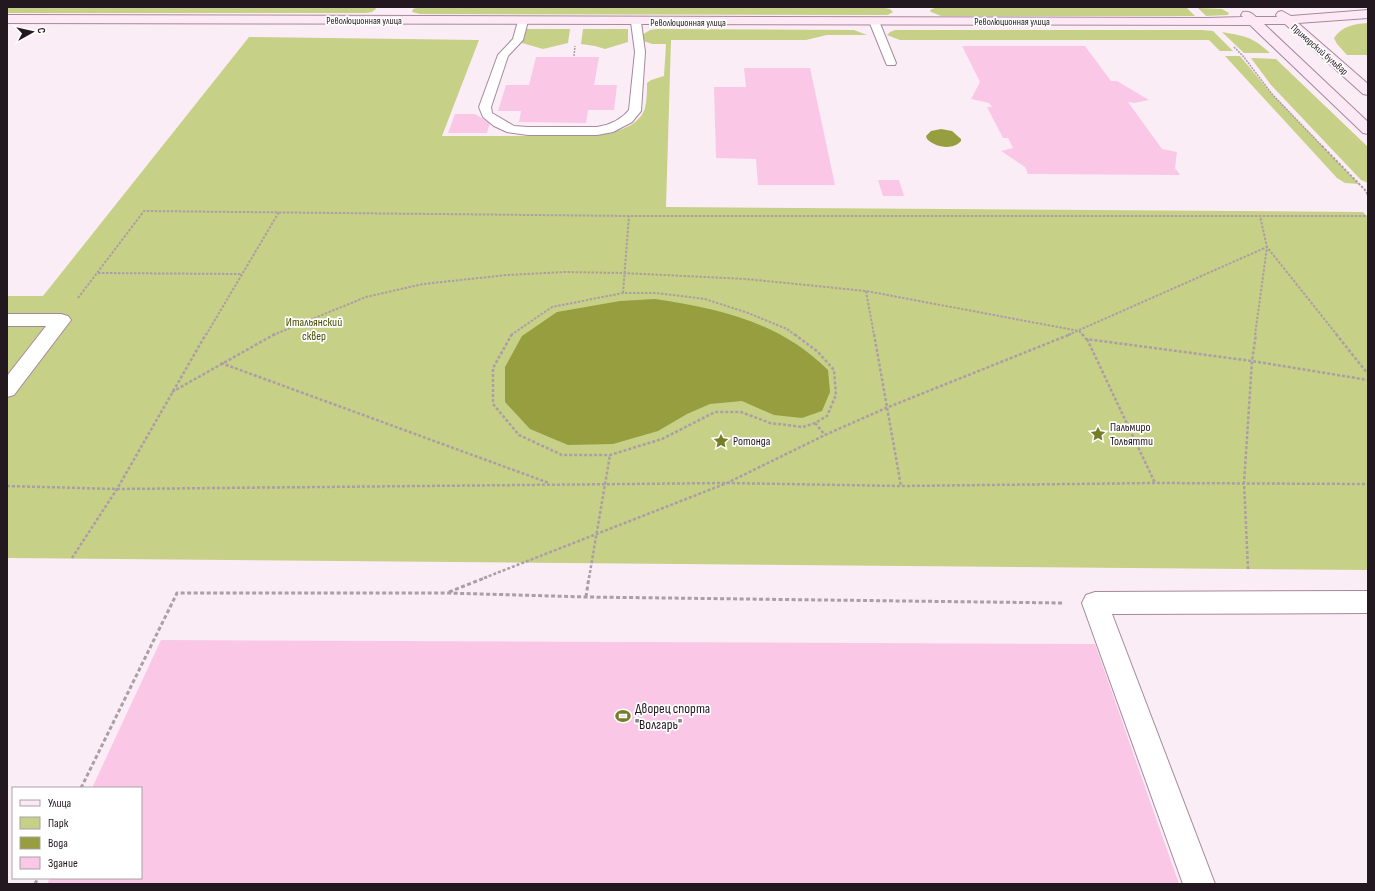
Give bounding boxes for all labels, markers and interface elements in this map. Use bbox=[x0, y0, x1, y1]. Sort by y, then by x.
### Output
north arrow bbox=[12, 12, 52, 52]
street label: Революционная улица bbox=[326, 15, 402, 27]
street label: Революционная улица bbox=[974, 16, 1050, 28]
street label: Революционная улица bbox=[650, 17, 726, 29]
street label: Приморский бульвар bbox=[1288, 22, 1350, 78]
text: С bbox=[35, 27, 48, 35]
park label: Итальянский сквер bbox=[286, 315, 342, 344]
place label: Пальмиро Тольятти bbox=[1110, 420, 1153, 449]
place icon: Пальмиро Тольятти bbox=[1089, 425, 1107, 443]
place icon: Ротонда bbox=[712, 432, 730, 450]
place label: Ротонда bbox=[733, 434, 771, 449]
place label: Дворец спорта "Волгарь" bbox=[635, 700, 710, 733]
sports icon: Дворец спорта "Волгарь" bbox=[614, 707, 632, 725]
legend bbox=[12, 787, 142, 879]
text: Улица bbox=[48, 796, 72, 811]
text: Парк bbox=[48, 816, 69, 831]
text: Вода bbox=[48, 836, 68, 851]
text: Здание bbox=[48, 856, 78, 871]

